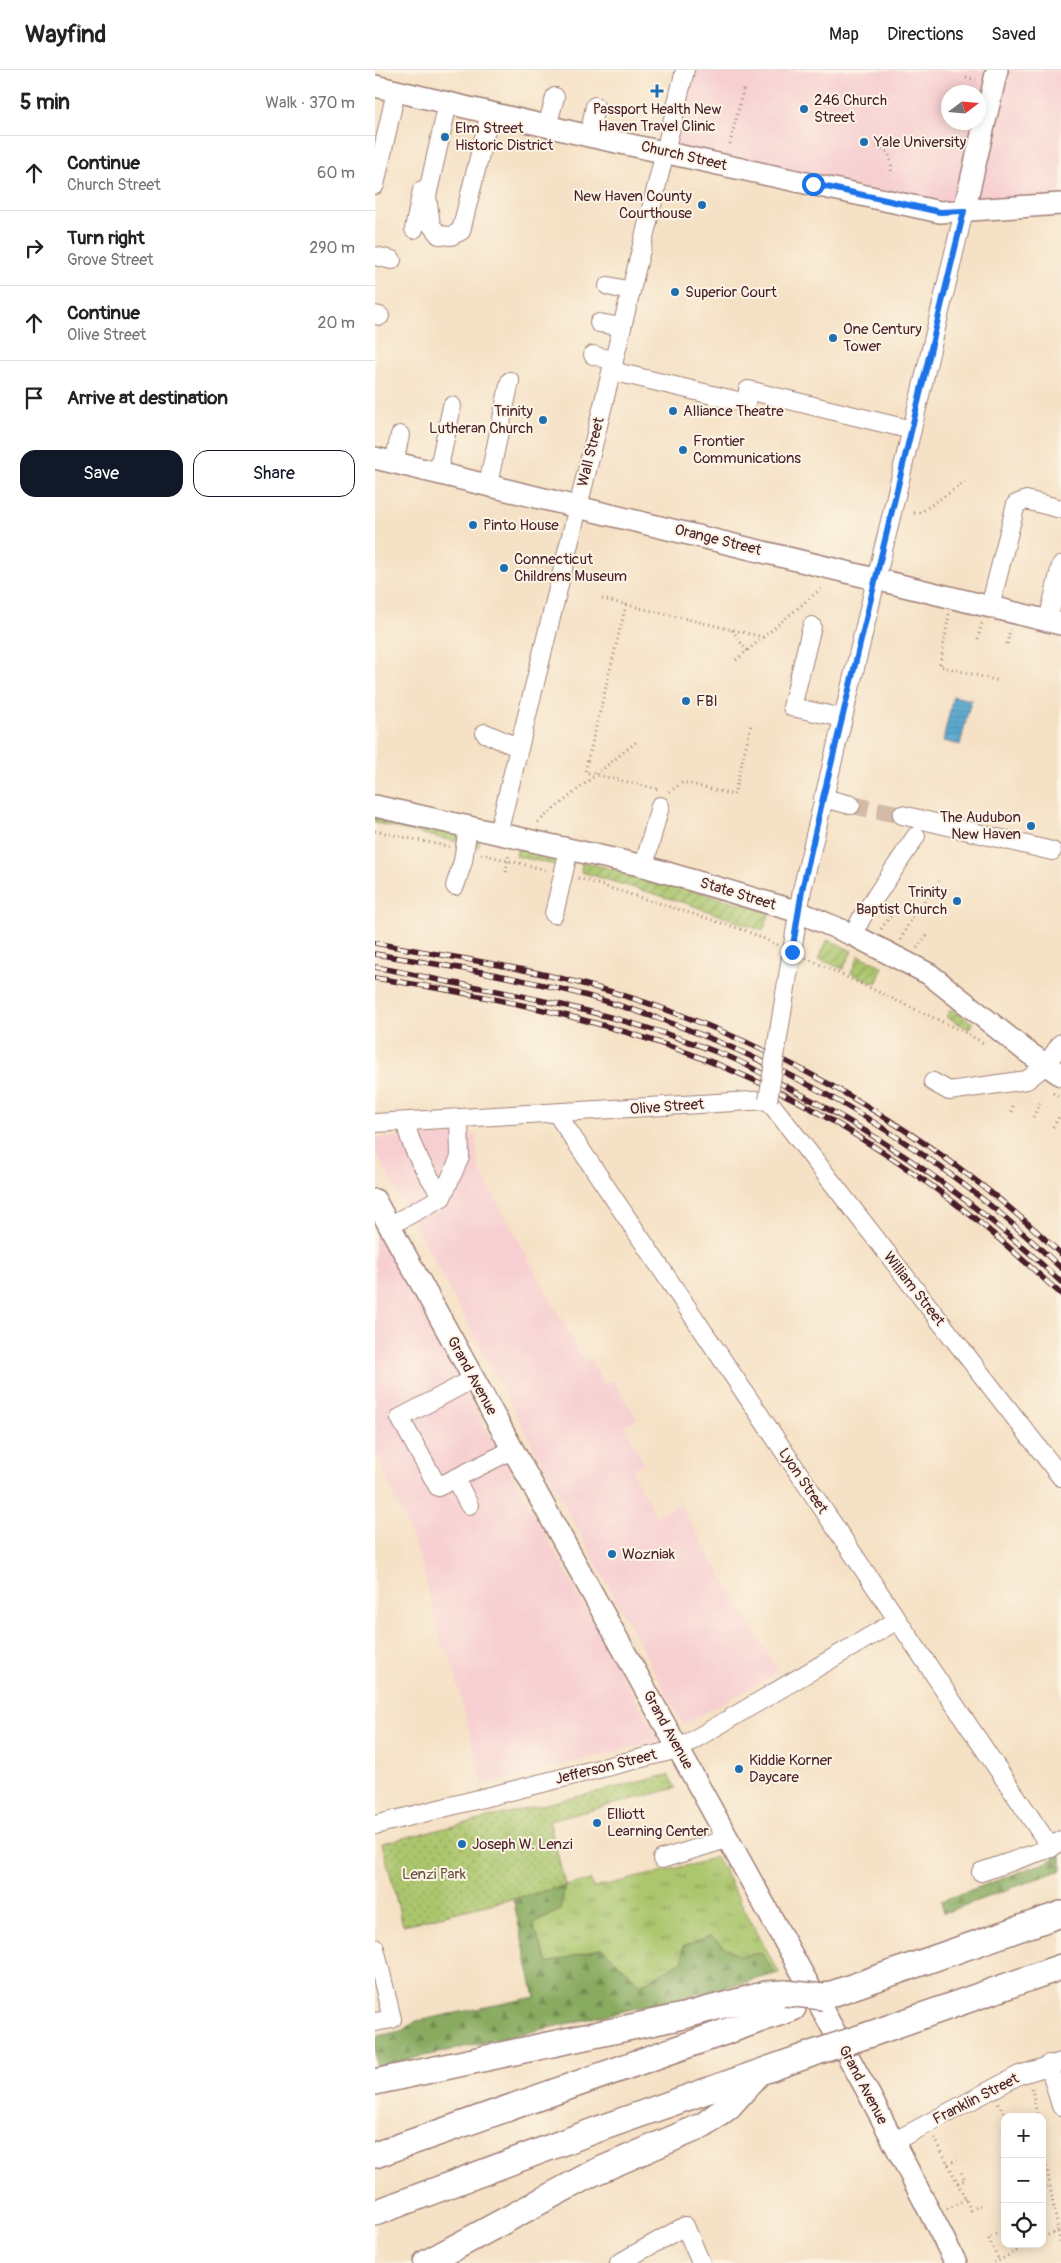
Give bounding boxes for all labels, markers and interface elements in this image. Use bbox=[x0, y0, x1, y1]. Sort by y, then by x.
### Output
text: Wayfind bbox=[25, 20, 106, 49]
text: Map bbox=[829, 23, 859, 46]
text: Directions bbox=[887, 23, 963, 46]
text: Saved bbox=[991, 23, 1036, 46]
marker: Passport Health New Haven Travel Clinic bbox=[650, 84, 664, 98]
north arrow bbox=[941, 85, 986, 130]
text: 5 min bbox=[20, 89, 70, 116]
place label: 246 Church Street bbox=[814, 91, 887, 127]
text: Walk · 370 m bbox=[265, 93, 355, 113]
place label: Passport Health New Haven Travel Clinic bbox=[593, 100, 721, 136]
marker: 246 Church Street bbox=[798, 103, 810, 115]
place label: Elm Street Historic District bbox=[455, 119, 554, 155]
marker: Elm Street Historic District bbox=[439, 131, 451, 143]
place label: Yale University bbox=[873, 133, 967, 152]
marker: Yale University bbox=[858, 136, 870, 148]
street label: Church Street bbox=[639, 137, 730, 175]
text: Continue bbox=[67, 151, 140, 175]
icon: ahead bbox=[20, 159, 48, 187]
text: 60 m bbox=[317, 163, 355, 183]
route start bbox=[802, 173, 825, 196]
text: Church Street bbox=[67, 175, 161, 195]
place label: New Haven County Courthouse bbox=[573, 187, 693, 223]
marker: New Haven County Courthouse bbox=[696, 199, 708, 211]
text: Turn right bbox=[67, 226, 145, 250]
icon: right bbox=[20, 234, 48, 262]
text: 290 m bbox=[309, 238, 355, 258]
text: Grove Street bbox=[67, 250, 154, 270]
place label: Superior Court bbox=[685, 283, 778, 302]
marker: Superior Court bbox=[669, 286, 681, 298]
text: Continue bbox=[67, 301, 140, 325]
icon: ahead bbox=[20, 309, 48, 337]
text: 20 m bbox=[317, 313, 355, 333]
place label: One Century Tower bbox=[843, 320, 922, 356]
text: Olive Street bbox=[67, 325, 146, 345]
marker: One Century Tower bbox=[827, 332, 839, 344]
icon: arrive bbox=[20, 384, 48, 412]
text: Arrive at destination bbox=[67, 386, 228, 410]
place label: Trinity Lutheran Church bbox=[429, 402, 534, 438]
place label: Alliance Theatre bbox=[683, 402, 784, 421]
marker: Alliance Theatre bbox=[667, 405, 679, 417]
marker: Trinity Lutheran Church bbox=[537, 414, 549, 426]
street label: Wall Street bbox=[573, 414, 609, 489]
place label: Frontier Communications bbox=[693, 432, 801, 468]
marker: Frontier Communications bbox=[677, 444, 689, 456]
button: Save bbox=[20, 450, 183, 497]
button: Share bbox=[193, 450, 355, 497]
place label: Pinto House bbox=[483, 516, 559, 535]
marker: Pinto House bbox=[467, 519, 479, 531]
street label: Orange Street bbox=[673, 520, 764, 560]
place label: Connecticut Childrens Museum bbox=[514, 550, 627, 586]
marker: Connecticut Childrens Museum bbox=[498, 562, 510, 574]
place label: FBI bbox=[696, 692, 718, 711]
marker: FBI bbox=[680, 695, 692, 707]
place label: The Audubon New Haven bbox=[940, 808, 1021, 844]
marker: The Audubon New Haven bbox=[1025, 820, 1037, 832]
street label: State Street bbox=[698, 873, 779, 915]
place label: Trinity Baptist Church bbox=[856, 883, 948, 919]
marker: Trinity Baptist Church bbox=[951, 895, 963, 907]
route end bbox=[781, 941, 804, 964]
street label: Olive Street bbox=[629, 1095, 706, 1119]
street label: William Street bbox=[879, 1248, 950, 1331]
street label: Grand Avenue bbox=[443, 1333, 502, 1419]
street label: Lyon Street bbox=[774, 1445, 832, 1518]
place label: Wozniak bbox=[622, 1545, 676, 1564]
marker: Wozniak bbox=[606, 1548, 618, 1560]
street label: Grand Avenue bbox=[639, 1687, 698, 1773]
street label: Jefferson Street bbox=[553, 1745, 660, 1789]
place label: Kiddie Korner Daycare bbox=[749, 1751, 833, 1787]
marker: Kiddie Korner Daycare bbox=[733, 1763, 745, 1775]
place label: Elliott Learning Center bbox=[607, 1805, 710, 1841]
marker: Elliott Learning Center bbox=[591, 1817, 603, 1829]
place label: Joseph W. Lenzi bbox=[472, 1835, 573, 1854]
marker: Joseph W. Lenzi bbox=[456, 1838, 468, 1850]
park label: Lenzi Park bbox=[402, 1865, 467, 1884]
street label: Grand Avenue bbox=[834, 2042, 892, 2128]
street label: Franklin Street bbox=[930, 2069, 1023, 2129]
map controls bbox=[1001, 2113, 1046, 2248]
button: + bbox=[1001, 2113, 1046, 2158]
button: − bbox=[1001, 2158, 1046, 2203]
button: locate bbox=[1001, 2203, 1046, 2248]

